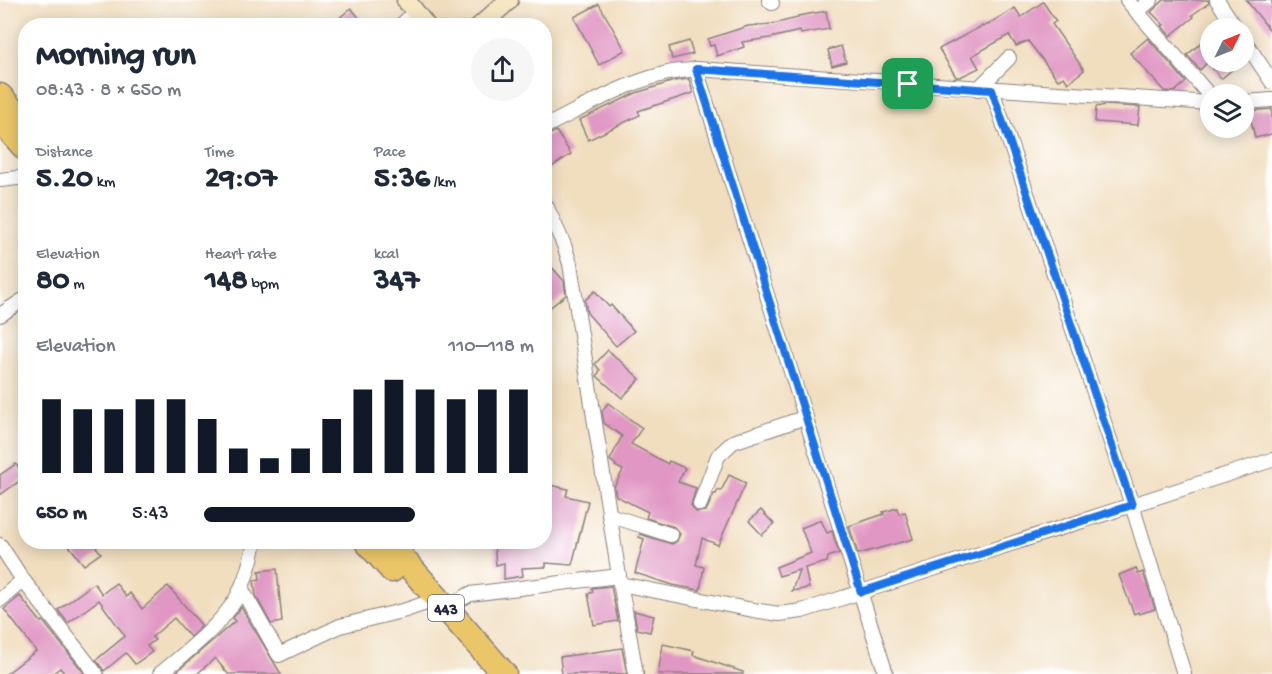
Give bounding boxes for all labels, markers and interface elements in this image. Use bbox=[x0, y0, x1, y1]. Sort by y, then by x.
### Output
north arrow bbox=[1200, 18, 1254, 72]
map controls bbox=[1200, 18, 1254, 138]
text: Morning run bbox=[36, 38, 196, 76]
button: share bbox=[471, 38, 534, 101]
pin bbox=[882, 58, 933, 109]
icon: arrive bbox=[891, 67, 924, 100]
text: 08:43 · 8 × 650 m bbox=[36, 80, 181, 103]
button: layers bbox=[1200, 84, 1254, 138]
text: Distance bbox=[36, 144, 93, 163]
text: Time bbox=[205, 144, 234, 163]
text: Pace bbox=[374, 144, 405, 163]
text: 5.20 bbox=[36, 163, 93, 198]
text: 29:07 bbox=[205, 163, 277, 198]
text: 5:36 bbox=[374, 163, 430, 198]
text: km bbox=[93, 174, 115, 193]
text: /km bbox=[430, 174, 456, 193]
text: Elevation bbox=[36, 246, 100, 265]
text: Heart rate bbox=[205, 246, 277, 265]
text: kcal bbox=[374, 246, 399, 265]
text: 80 bbox=[36, 265, 69, 300]
text: 148 bbox=[205, 265, 248, 300]
text: 347 bbox=[374, 265, 419, 300]
text: m bbox=[69, 276, 85, 295]
text: bpm bbox=[248, 276, 279, 295]
text: Elevation bbox=[36, 336, 116, 359]
text: 110–118 m bbox=[448, 336, 534, 359]
text: 650 m bbox=[36, 503, 87, 526]
text: 5:43 bbox=[132, 503, 169, 526]
road number: 443 bbox=[428, 595, 464, 621]

